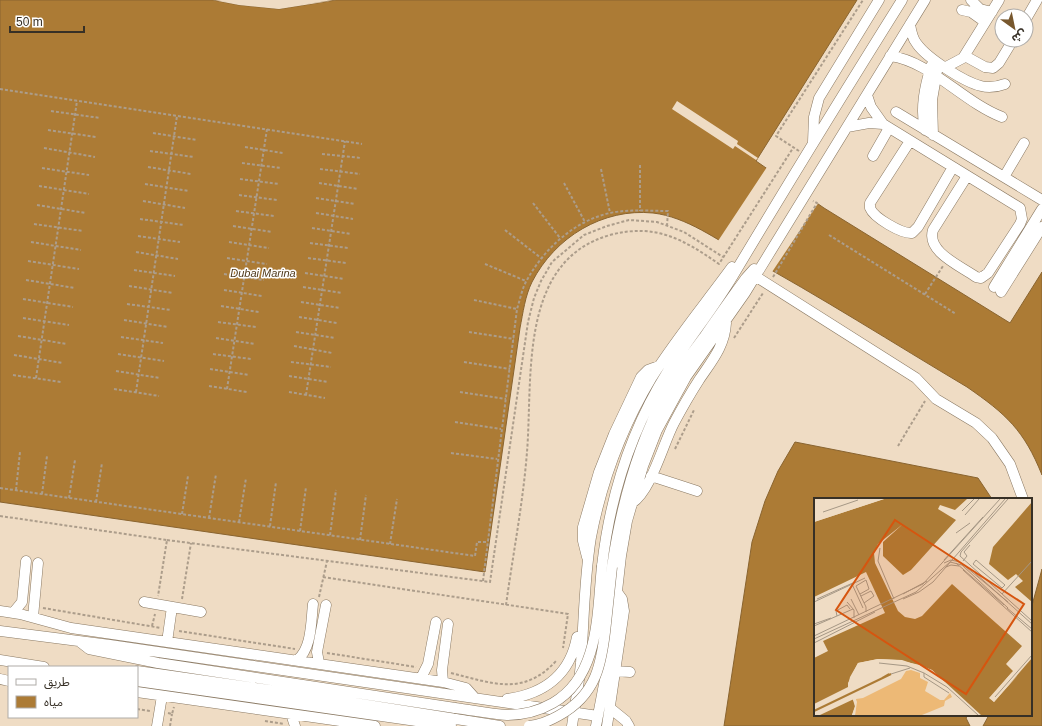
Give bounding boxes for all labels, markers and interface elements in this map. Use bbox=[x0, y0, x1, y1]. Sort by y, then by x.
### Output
scale bar bbox=[10, 8, 84, 34]
north arrow bbox=[994, 8, 1034, 48]
text: 50 m bbox=[16, 15, 43, 29]
text: ش bbox=[1009, 26, 1029, 46]
water label: Dubai Marina bbox=[230, 267, 296, 279]
inset map bbox=[814, 498, 1032, 716]
legend bbox=[8, 666, 138, 718]
text: طريق bbox=[44, 675, 70, 690]
text: مياه bbox=[44, 695, 63, 709]

